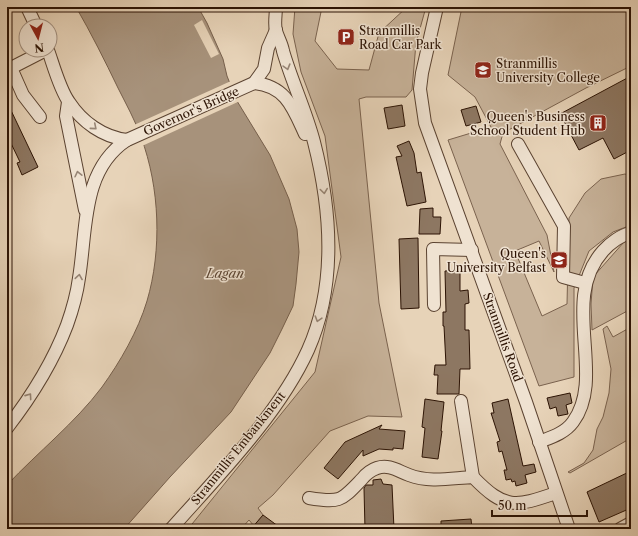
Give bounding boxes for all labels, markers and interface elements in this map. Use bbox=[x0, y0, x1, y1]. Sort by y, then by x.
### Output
north arrow bbox=[18, 18, 58, 58]
place label: Stranmillis Road Car Park bbox=[359, 23, 443, 52]
parking icon: Stranmillis Road Car Park bbox=[336, 27, 356, 47]
text: N bbox=[33, 40, 45, 56]
place label: Stranmillis University College bbox=[496, 56, 600, 85]
school or university icon: Stranmillis University College bbox=[473, 60, 493, 80]
one-way arrow bbox=[282, 63, 291, 70]
street label: Governor's Bridge bbox=[141, 83, 241, 139]
place label: Queen's Business School Student Hub bbox=[470, 109, 585, 138]
building icon: Queen's Business School Student Hub bbox=[588, 113, 608, 133]
one-way arrow bbox=[89, 123, 97, 130]
one-way arrow bbox=[75, 171, 83, 177]
one-way arrow bbox=[319, 188, 328, 194]
place label: Queen's University Belfast bbox=[447, 246, 547, 275]
school or university icon: Queen's University Belfast bbox=[549, 250, 569, 270]
water label: Lagan bbox=[205, 265, 244, 281]
one-way arrow bbox=[74, 273, 83, 280]
street label: Stranmillis Road bbox=[480, 290, 526, 384]
one-way arrow bbox=[314, 316, 323, 323]
street label: Stranmillis Embankment bbox=[188, 388, 289, 508]
one-way arrow bbox=[25, 393, 32, 400]
scale bar bbox=[492, 492, 587, 518]
text: 50 m bbox=[498, 498, 527, 513]

